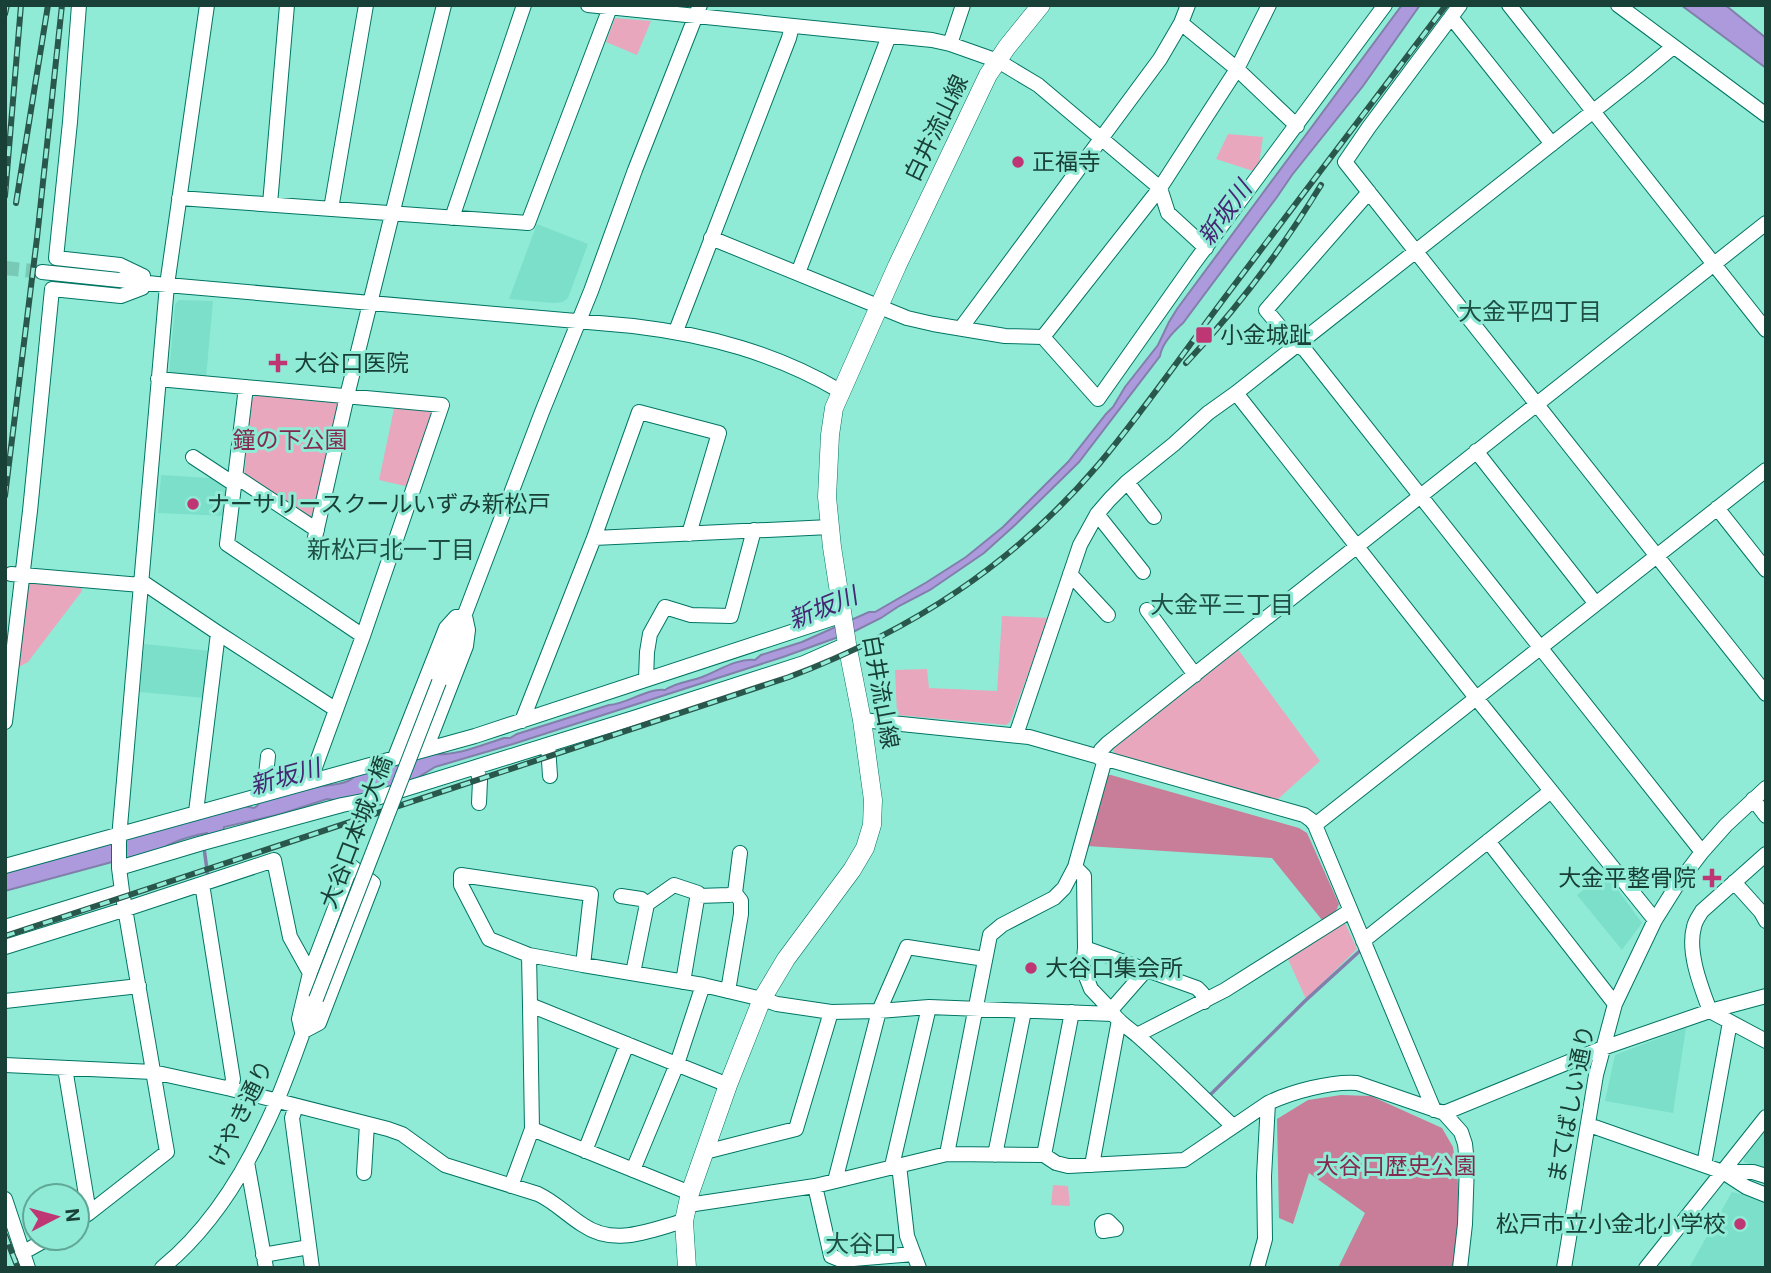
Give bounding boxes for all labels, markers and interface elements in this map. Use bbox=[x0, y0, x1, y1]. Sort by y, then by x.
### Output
street label: 白井流山線 bbox=[899, 71, 974, 186]
place label: 正福寺 bbox=[1032, 149, 1101, 176]
marker: 正福寺 bbox=[1010, 154, 1026, 170]
water label: 新坂川 bbox=[1193, 173, 1259, 250]
district label: 大金平四丁目 bbox=[1458, 298, 1602, 326]
place label: 小金城趾 bbox=[1220, 322, 1312, 349]
marker: 小金城趾 bbox=[1194, 325, 1214, 345]
place label: 大谷口医院 bbox=[294, 350, 409, 377]
marker: 大谷口医院 bbox=[268, 353, 288, 373]
park label: 鐘の下公園 bbox=[233, 427, 348, 454]
place label: ナーサリースクールいずみ新松戸 bbox=[207, 491, 550, 518]
marker: ナーサリースクールいずみ新松戸 bbox=[185, 496, 201, 512]
district label: 新松戸北一丁目 bbox=[307, 536, 475, 564]
water label: 新坂川 bbox=[784, 580, 864, 634]
district label: 大金平三丁目 bbox=[1150, 591, 1294, 619]
street label: 白井流山線 bbox=[857, 633, 904, 751]
street label: 大谷口本城大橋 bbox=[315, 752, 398, 912]
water label: 新坂川 bbox=[247, 753, 326, 800]
place label: 大金平整骨院 bbox=[1558, 865, 1696, 892]
marker: 大金平整骨院 bbox=[1702, 868, 1722, 888]
place label: 大谷口集会所 bbox=[1045, 955, 1183, 982]
marker: 大谷口集会所 bbox=[1023, 960, 1039, 976]
street label: まてばしい通り bbox=[1543, 1023, 1600, 1185]
street label: けやき通り bbox=[204, 1056, 279, 1171]
park label: 大谷口歴史公園 bbox=[1316, 1153, 1477, 1180]
north arrow bbox=[21, 1182, 91, 1252]
text: N bbox=[60, 1207, 85, 1223]
place label: 松戸市立小金北小学校 bbox=[1496, 1211, 1726, 1238]
marker: 松戸市立小金北小学校 bbox=[1732, 1216, 1748, 1232]
district label: 大谷口 bbox=[825, 1230, 897, 1258]

